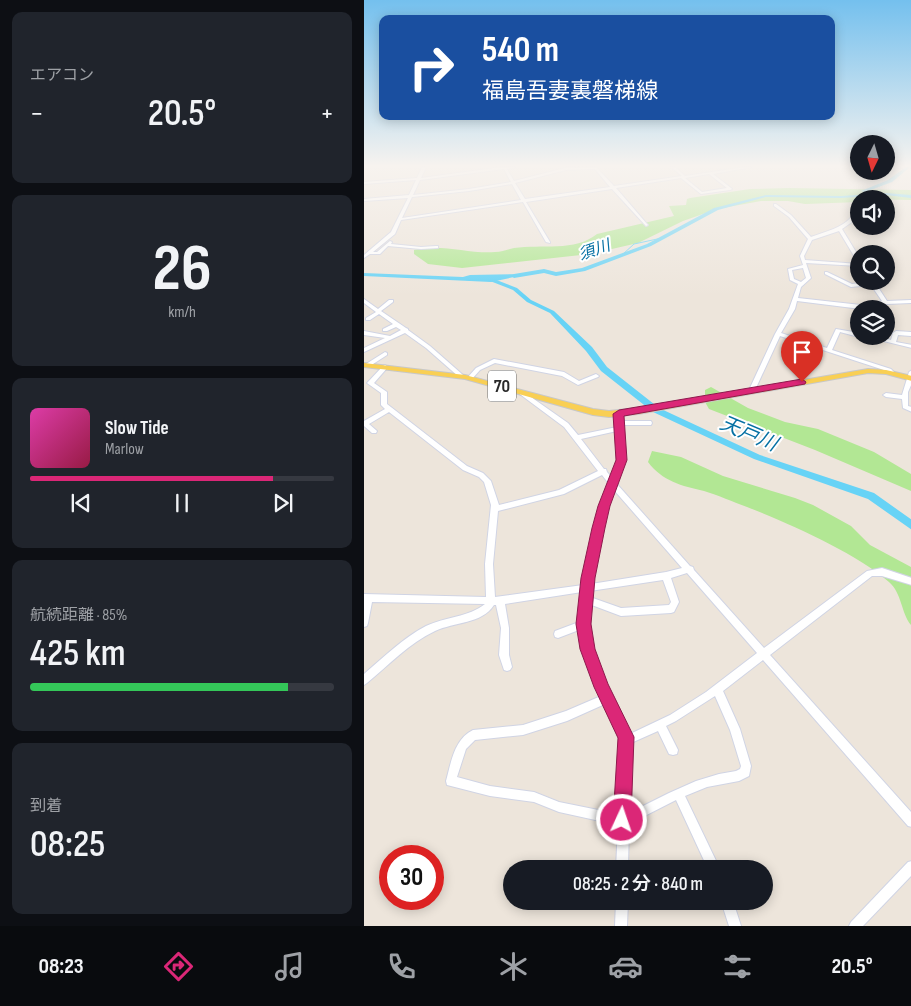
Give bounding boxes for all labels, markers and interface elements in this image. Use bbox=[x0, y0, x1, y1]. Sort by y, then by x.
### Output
text: 540 m bbox=[482, 29, 559, 72]
icon: right bbox=[399, 35, 464, 100]
text: エアコン bbox=[30, 66, 94, 85]
text: 福島吾妻裏磐梯線 bbox=[482, 78, 658, 105]
text: 20.5° bbox=[148, 91, 216, 136]
text: − bbox=[30, 97, 44, 130]
text: + bbox=[320, 97, 334, 130]
north arrow bbox=[850, 135, 895, 180]
map controls bbox=[850, 135, 895, 345]
button: sound bbox=[850, 190, 895, 235]
text: 26 bbox=[152, 231, 212, 309]
water label: 須川 bbox=[576, 236, 615, 265]
button: search bbox=[850, 245, 895, 290]
button: layers bbox=[850, 300, 895, 345]
text: km/h bbox=[168, 303, 196, 322]
pin bbox=[781, 331, 823, 382]
icon: arrive bbox=[788, 338, 816, 366]
road number: 70 bbox=[488, 371, 516, 402]
water label: 天戸川 bbox=[716, 411, 783, 457]
text: Slow Tide bbox=[105, 417, 169, 440]
text: Marlow bbox=[105, 440, 144, 459]
icon: previous bbox=[67, 489, 95, 517]
icon: pause bbox=[168, 489, 196, 517]
icon: next bbox=[269, 489, 297, 517]
text: 航続距離 · 85% bbox=[30, 606, 127, 625]
text: 425 km bbox=[30, 631, 126, 676]
position arrow bbox=[595, 793, 647, 845]
text: 到着 bbox=[30, 797, 62, 816]
text: 08:25 bbox=[30, 822, 105, 867]
speed limit sign: 30 bbox=[379, 845, 444, 910]
text: 08:25 · 2 分 · 840 m bbox=[573, 873, 703, 896]
icon: directions bbox=[161, 949, 196, 984]
icon: music bbox=[272, 949, 307, 984]
icon: phone bbox=[384, 949, 419, 984]
icon: climate bbox=[496, 949, 531, 984]
icon: car bbox=[608, 949, 643, 984]
icon: filters bbox=[720, 949, 755, 984]
text: 08:23 bbox=[38, 953, 84, 980]
text: 20.5° bbox=[831, 953, 873, 980]

